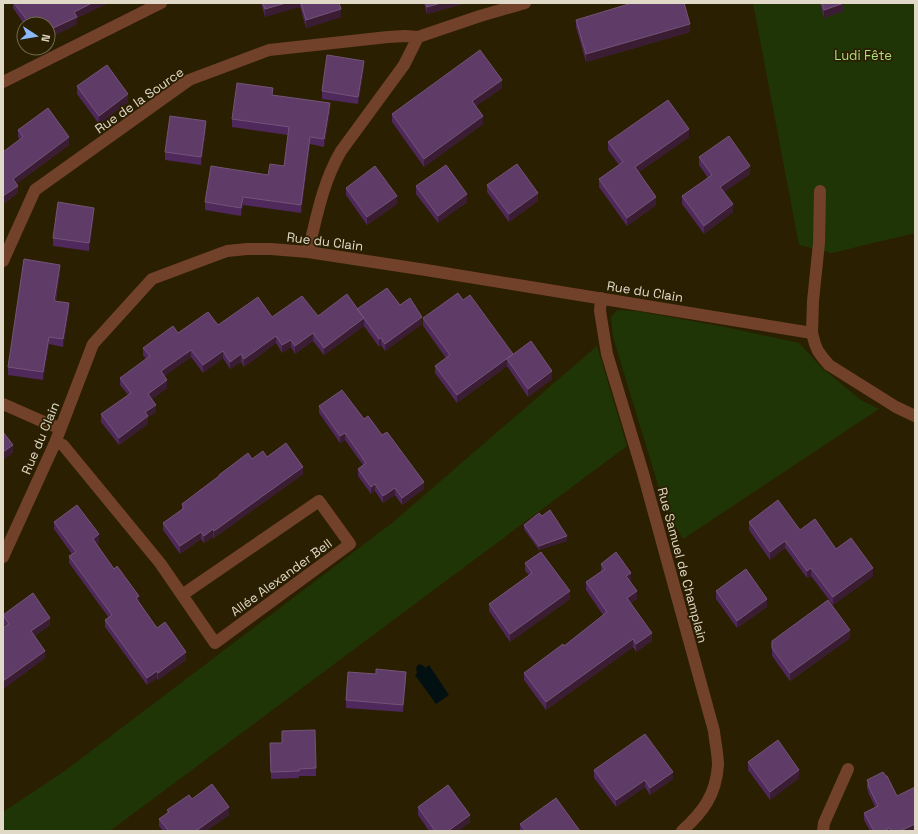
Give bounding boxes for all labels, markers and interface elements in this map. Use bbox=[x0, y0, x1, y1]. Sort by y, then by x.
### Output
north arrow bbox=[16, 16, 56, 56]
text: N bbox=[38, 33, 53, 43]
park label: Ludi Fête bbox=[834, 47, 892, 64]
street label: Rue de la Source bbox=[92, 63, 187, 137]
street label: Rue du Clain bbox=[286, 228, 364, 255]
street label: Rue du Clain bbox=[606, 277, 684, 306]
street label: Rue du Clain bbox=[18, 399, 63, 477]
street label: Rue Samuel de Champlain bbox=[654, 485, 711, 645]
street label: Allée Alexander Bell bbox=[227, 535, 336, 620]

